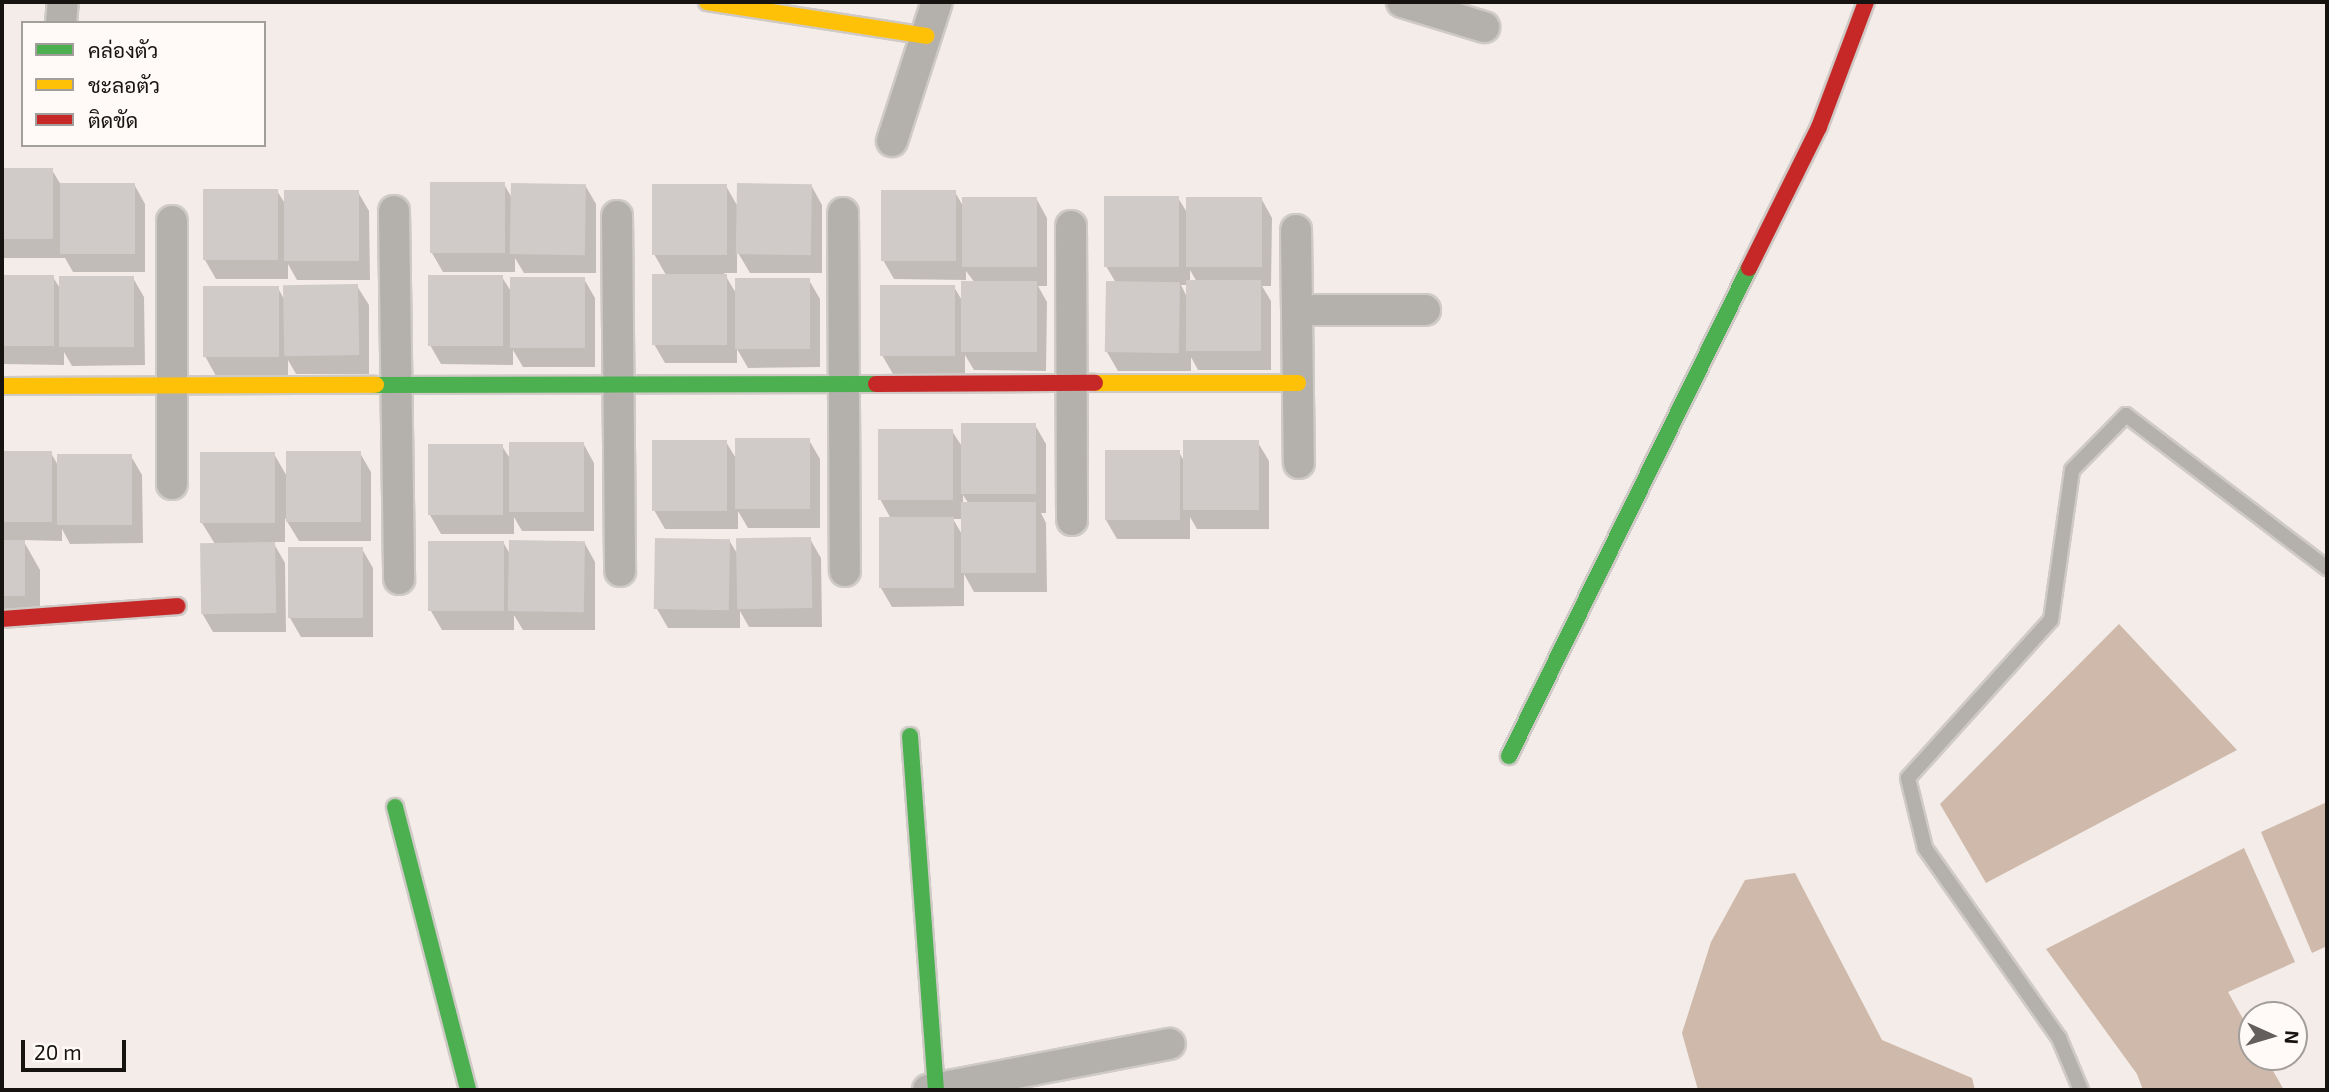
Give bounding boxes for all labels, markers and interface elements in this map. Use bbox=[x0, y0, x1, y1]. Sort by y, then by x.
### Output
legend bbox=[21, 21, 266, 147]
text: คล่องตัว bbox=[88, 37, 158, 62]
text: ชะลอตัว bbox=[88, 72, 160, 97]
text: ติดขัด bbox=[88, 107, 138, 132]
north arrow bbox=[2238, 1001, 2308, 1071]
scale bar bbox=[24, 1026, 130, 1070]
text: N bbox=[2281, 1030, 2304, 1045]
text: 20 m bbox=[34, 1039, 82, 1064]

